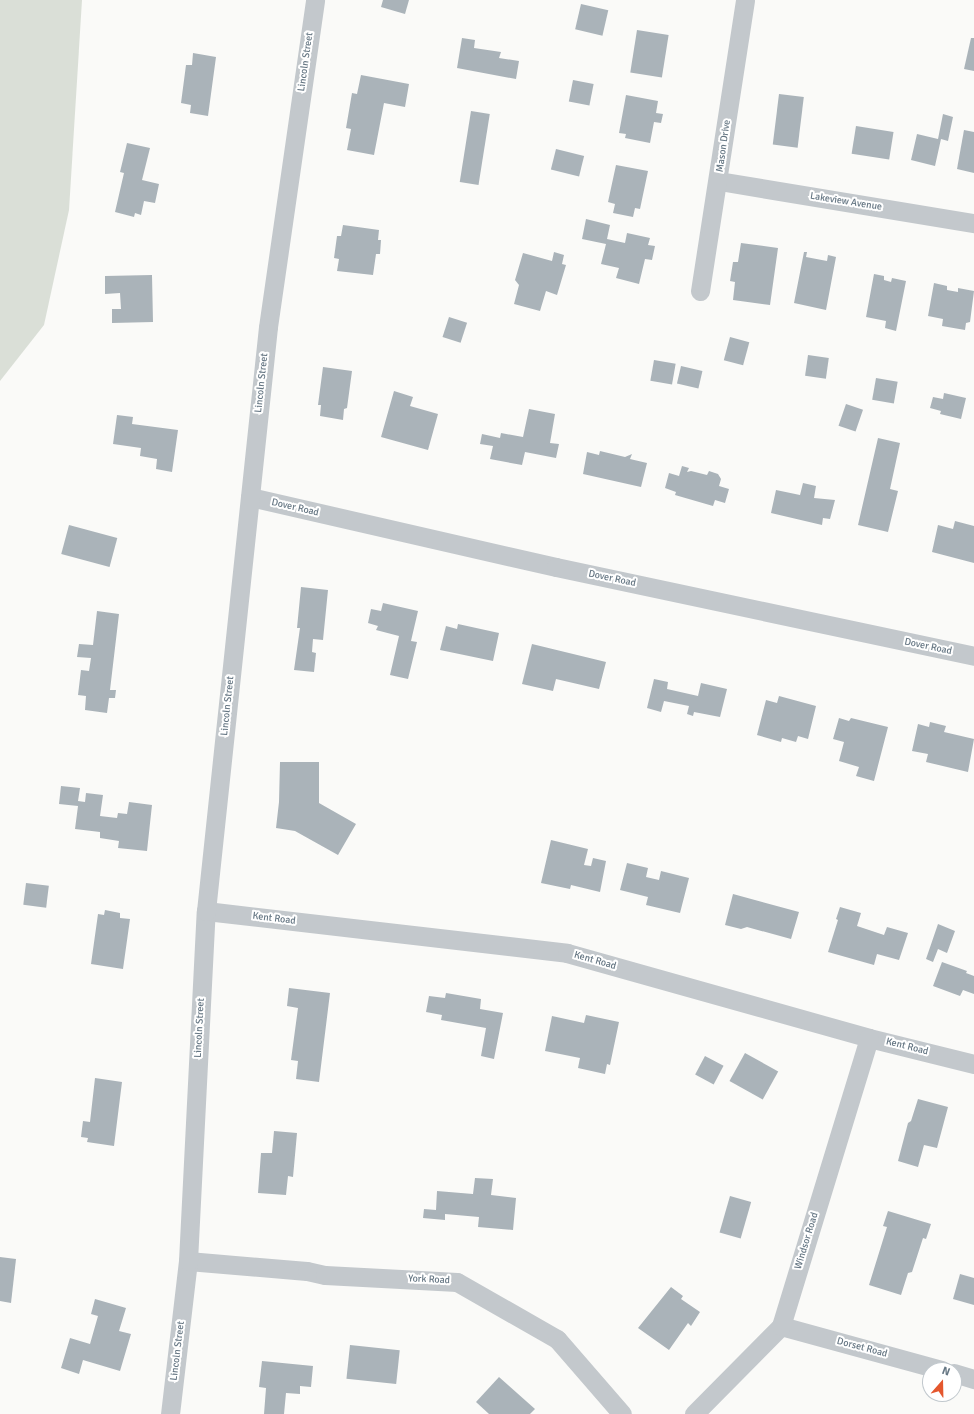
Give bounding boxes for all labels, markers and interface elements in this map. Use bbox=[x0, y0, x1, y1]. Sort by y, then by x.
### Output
street label: Lincoln Street bbox=[296, 32, 316, 92]
street label: Mason Drive bbox=[714, 119, 734, 173]
street label: Lakeview Avenue bbox=[809, 190, 883, 214]
street label: Lincoln Street bbox=[253, 353, 271, 413]
street label: Dover Road bbox=[270, 497, 320, 519]
street label: Dover Road bbox=[587, 568, 637, 590]
street label: Dover Road bbox=[903, 636, 953, 658]
street label: Lincoln Street bbox=[219, 676, 237, 736]
street label: Kent Road bbox=[252, 910, 296, 928]
street label: Kent Road bbox=[573, 949, 617, 973]
street label: Lincoln Street bbox=[192, 998, 208, 1058]
street label: Kent Road bbox=[885, 1036, 929, 1058]
street label: Windsor Road bbox=[793, 1211, 821, 1271]
street label: York Road bbox=[408, 1273, 450, 1287]
street label: Lincoln Street bbox=[168, 1321, 188, 1381]
street label: Dorset Road bbox=[835, 1335, 889, 1361]
north arrow bbox=[922, 1362, 962, 1402]
text: N bbox=[940, 1364, 952, 1379]

